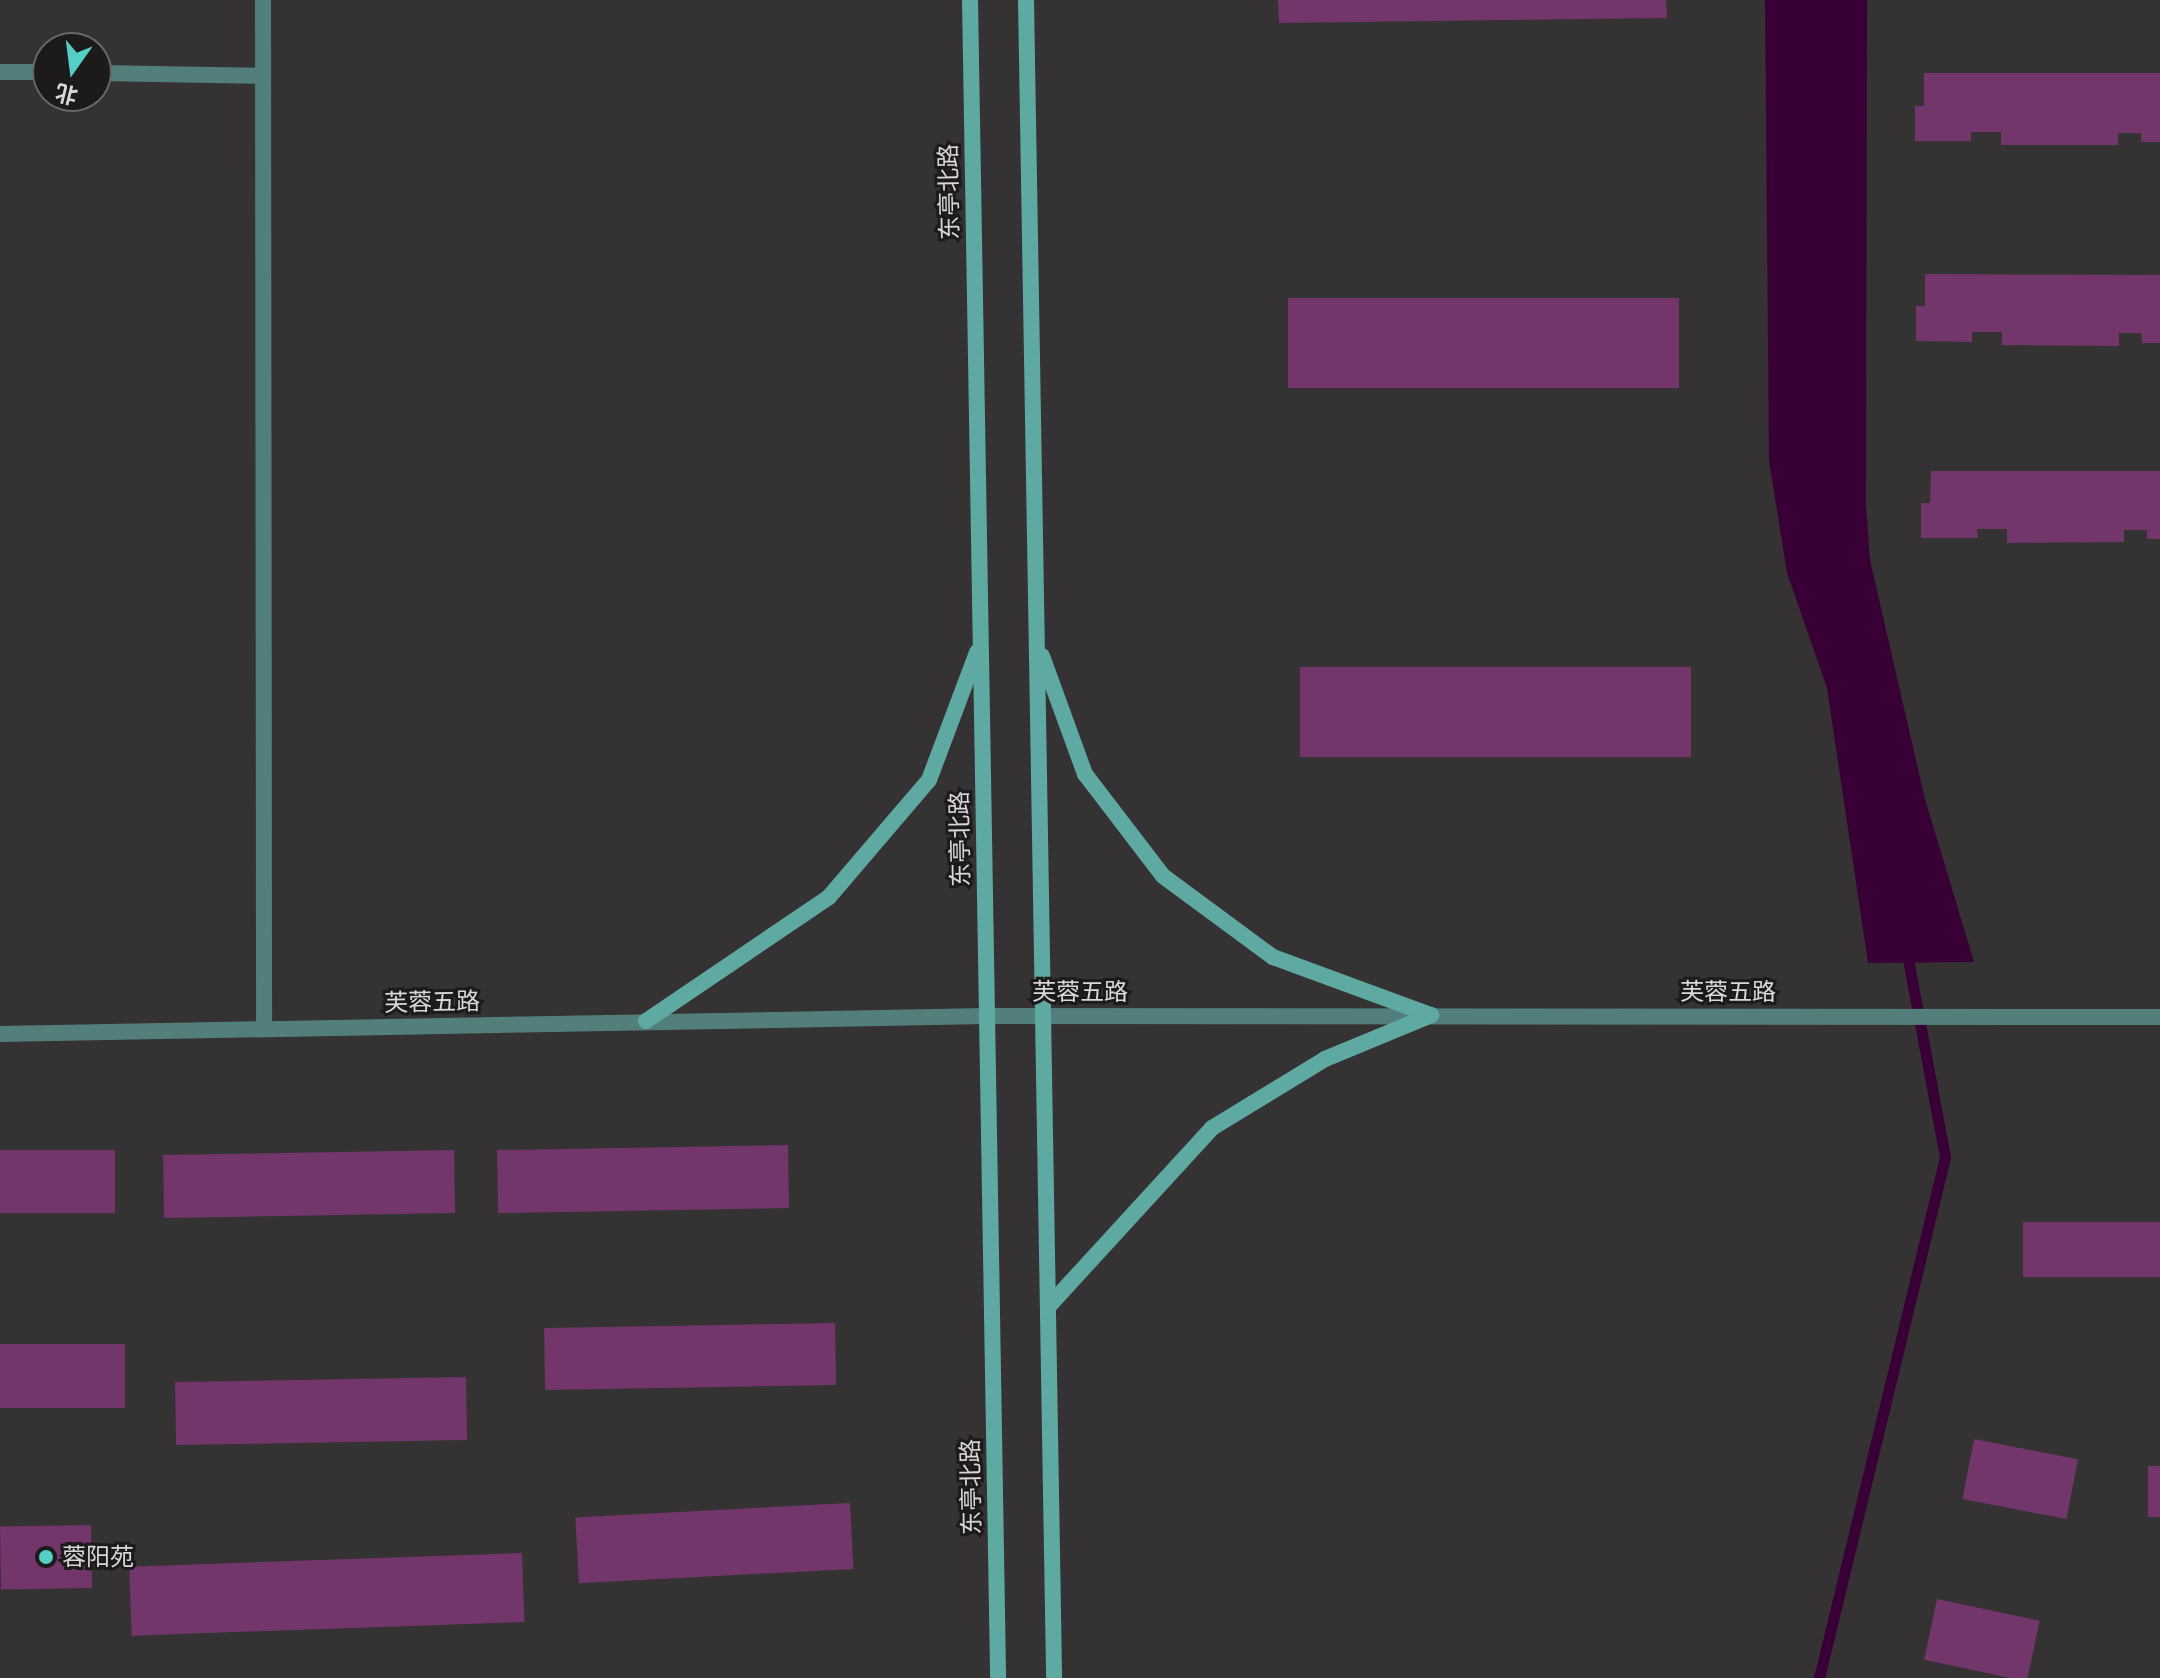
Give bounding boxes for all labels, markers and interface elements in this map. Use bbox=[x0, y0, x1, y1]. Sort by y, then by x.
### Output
north arrow bbox=[32, 32, 112, 112]
text: 北 bbox=[52, 76, 81, 112]
street label: 东亭北路 bbox=[934, 144, 964, 240]
street label: 东亭北路 bbox=[945, 791, 975, 887]
street label: 芙蓉五路 bbox=[1032, 978, 1128, 1006]
street label: 芙蓉五路 bbox=[1680, 978, 1776, 1006]
street label: 芙蓉五路 bbox=[384, 987, 480, 1017]
street label: 东亭北路 bbox=[956, 1439, 986, 1535]
place label: 蓉阳苑 bbox=[62, 1543, 134, 1571]
marker: 蓉阳苑 bbox=[37, 1548, 55, 1566]

